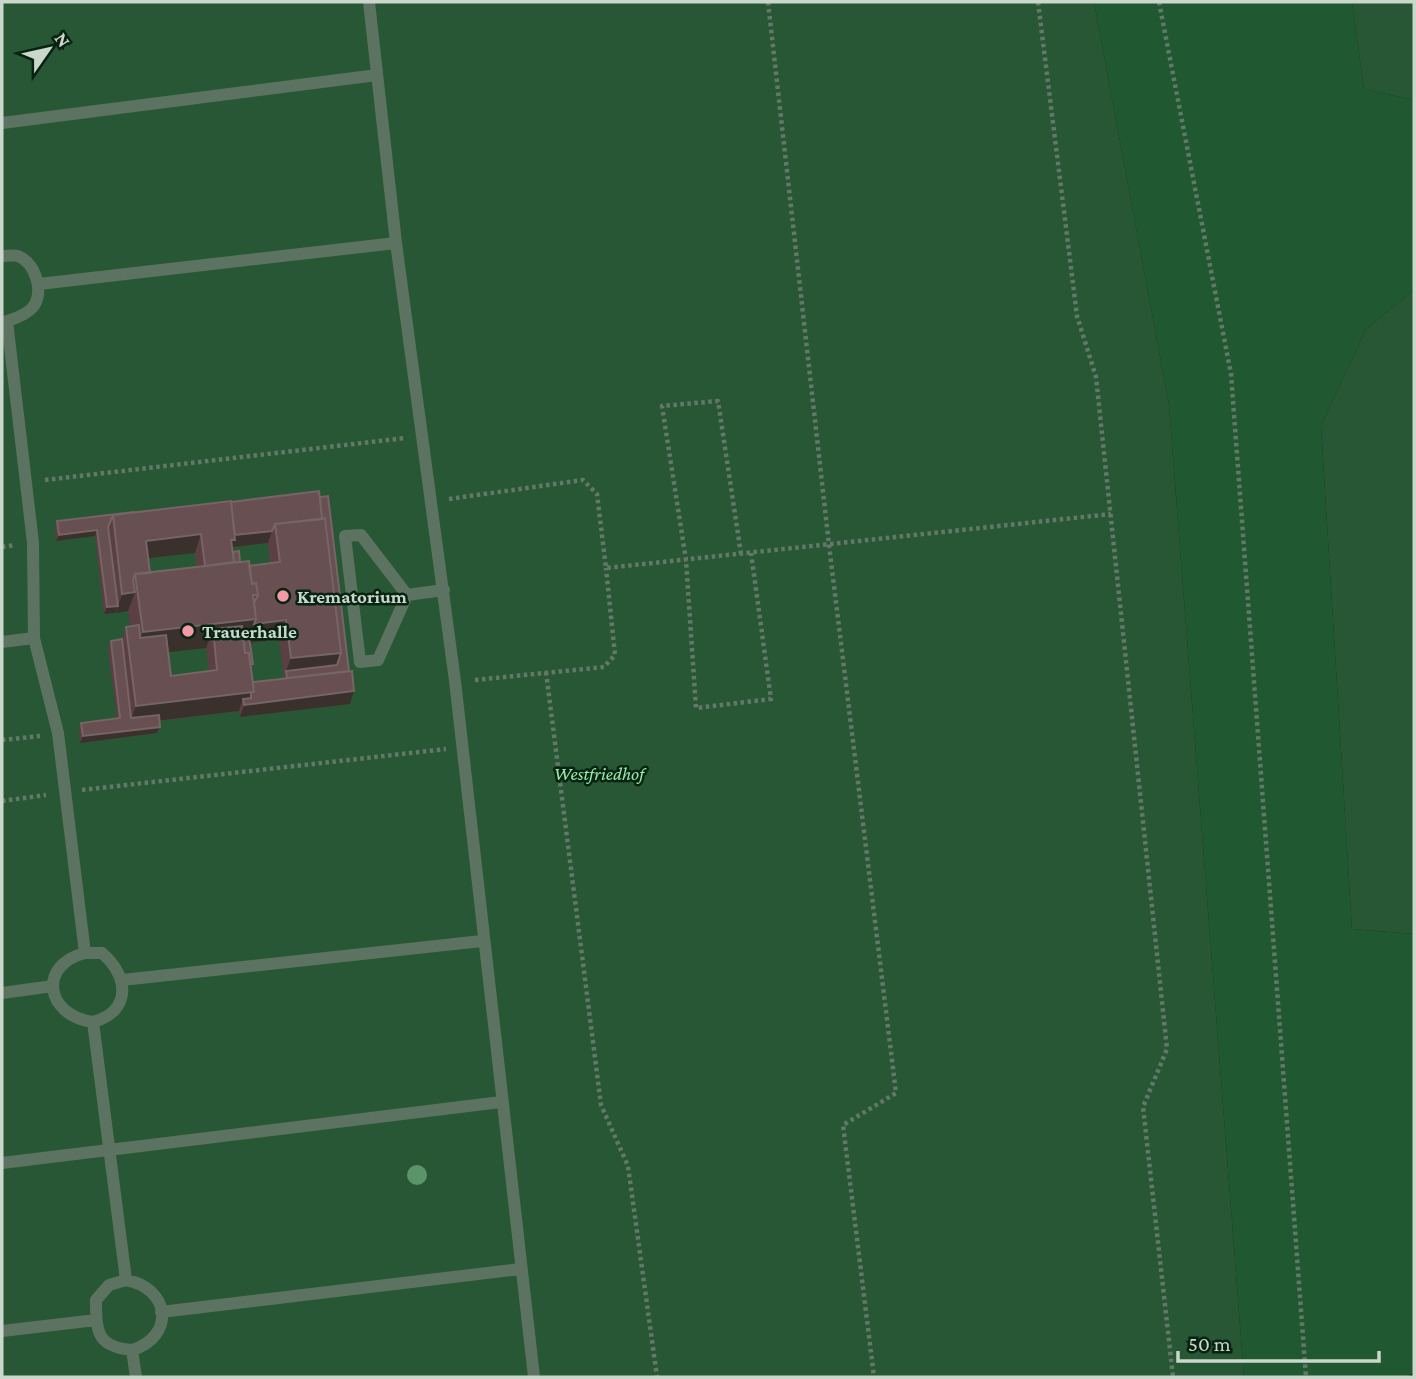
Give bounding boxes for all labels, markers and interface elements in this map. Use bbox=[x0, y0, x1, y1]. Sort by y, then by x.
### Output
north arrow bbox=[14, 14, 84, 84]
text: N bbox=[50, 29, 75, 51]
place label: Krematorium bbox=[297, 586, 407, 607]
marker: Krematorium bbox=[275, 588, 291, 604]
place label: Trauerhalle bbox=[202, 621, 297, 642]
marker: Trauerhalle bbox=[180, 623, 196, 639]
park label: Westfriedhof bbox=[554, 763, 647, 784]
scale bar bbox=[1178, 1320, 1379, 1364]
text: 50 m bbox=[1188, 1332, 1231, 1356]

